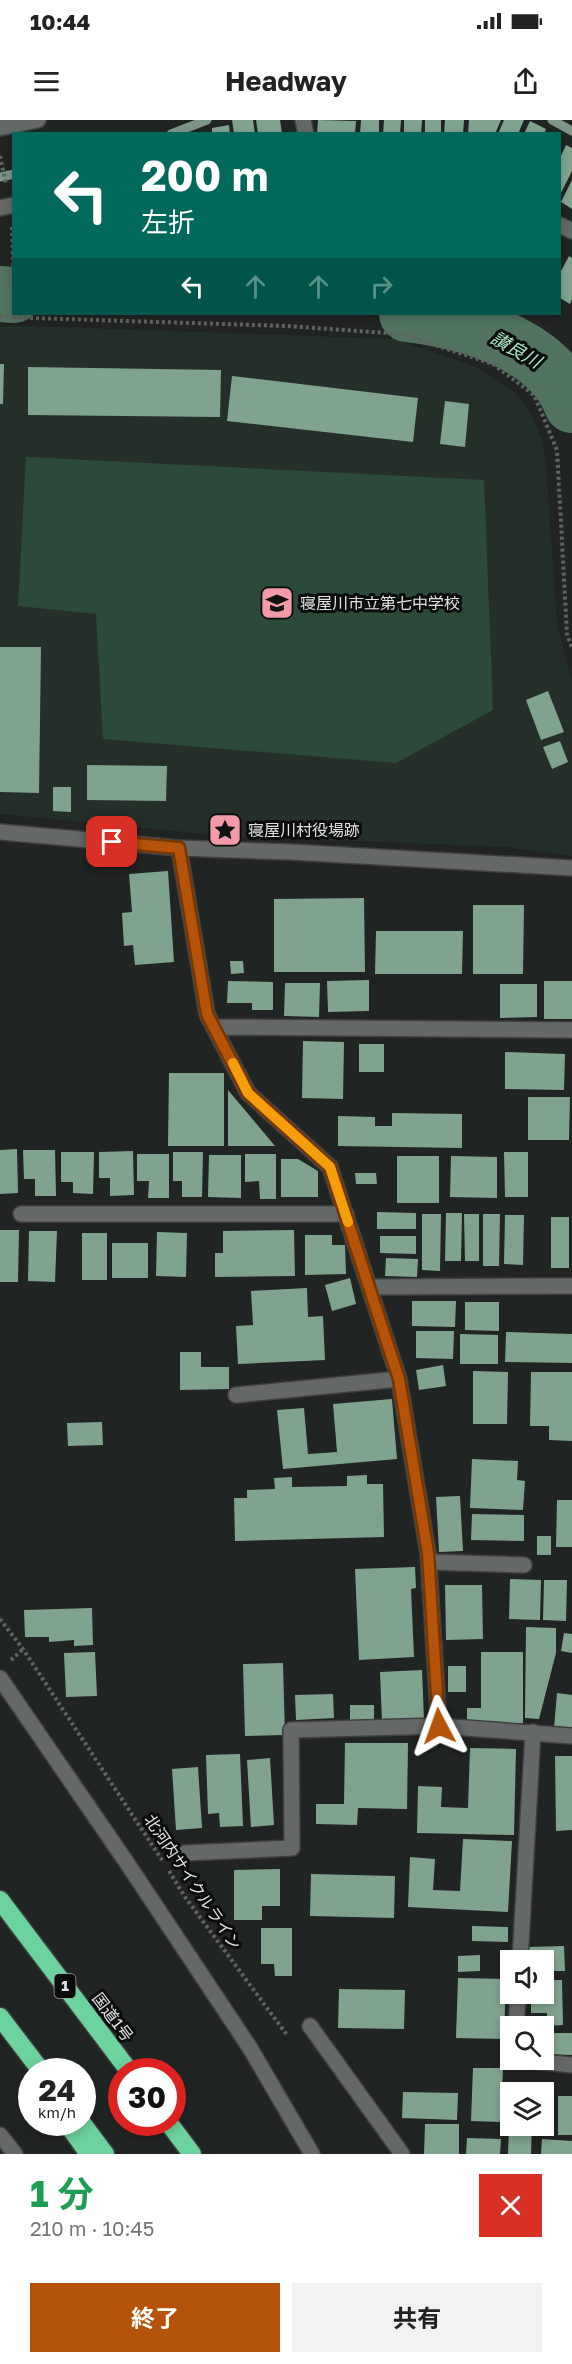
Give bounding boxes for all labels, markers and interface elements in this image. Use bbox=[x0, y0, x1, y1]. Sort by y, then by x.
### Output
text: 10:44 bbox=[30, 8, 90, 35]
icon: menu bbox=[30, 65, 63, 98]
text: Headway bbox=[225, 65, 347, 97]
icon: share bbox=[509, 65, 542, 98]
text: 200 m bbox=[141, 150, 268, 200]
icon: left bbox=[42, 156, 120, 234]
text: 左折 bbox=[141, 206, 195, 238]
icon: left bbox=[176, 270, 209, 303]
icon: ahead bbox=[239, 270, 272, 303]
icon: ahead bbox=[302, 270, 335, 303]
icon: right bbox=[365, 270, 398, 303]
water label: 讃良川 bbox=[488, 326, 547, 373]
school or university icon: 寝屋川市立第七中学校 bbox=[259, 585, 295, 621]
place label: 寝屋川市立第七中学校 bbox=[300, 593, 460, 613]
place icon: 寝屋川村役場跡 bbox=[207, 812, 243, 848]
pin bbox=[86, 816, 137, 867]
place label: 寝屋川村役場跡 bbox=[248, 820, 360, 840]
icon: arrive bbox=[95, 825, 128, 858]
position arrow bbox=[407, 1694, 471, 1758]
street label: 北河内サイクルライン bbox=[140, 1810, 246, 1954]
map controls bbox=[500, 1950, 554, 2136]
button: sound bbox=[500, 1950, 554, 2004]
road number: 1 bbox=[54, 1974, 76, 1998]
street label: 国道1号 bbox=[88, 1989, 138, 2045]
button: search bbox=[500, 2016, 554, 2070]
speed limit sign: 30 bbox=[108, 2058, 186, 2136]
text: 24 bbox=[38, 2072, 76, 2108]
button: layers bbox=[500, 2082, 554, 2136]
text: km/h bbox=[38, 2103, 76, 2121]
text: 1 分 bbox=[30, 2172, 94, 2215]
button: close bbox=[479, 2174, 542, 2237]
text: 210 m · 10:45 bbox=[30, 2216, 154, 2240]
button: 終了 bbox=[30, 2283, 280, 2352]
button: 共有 bbox=[292, 2283, 542, 2352]

